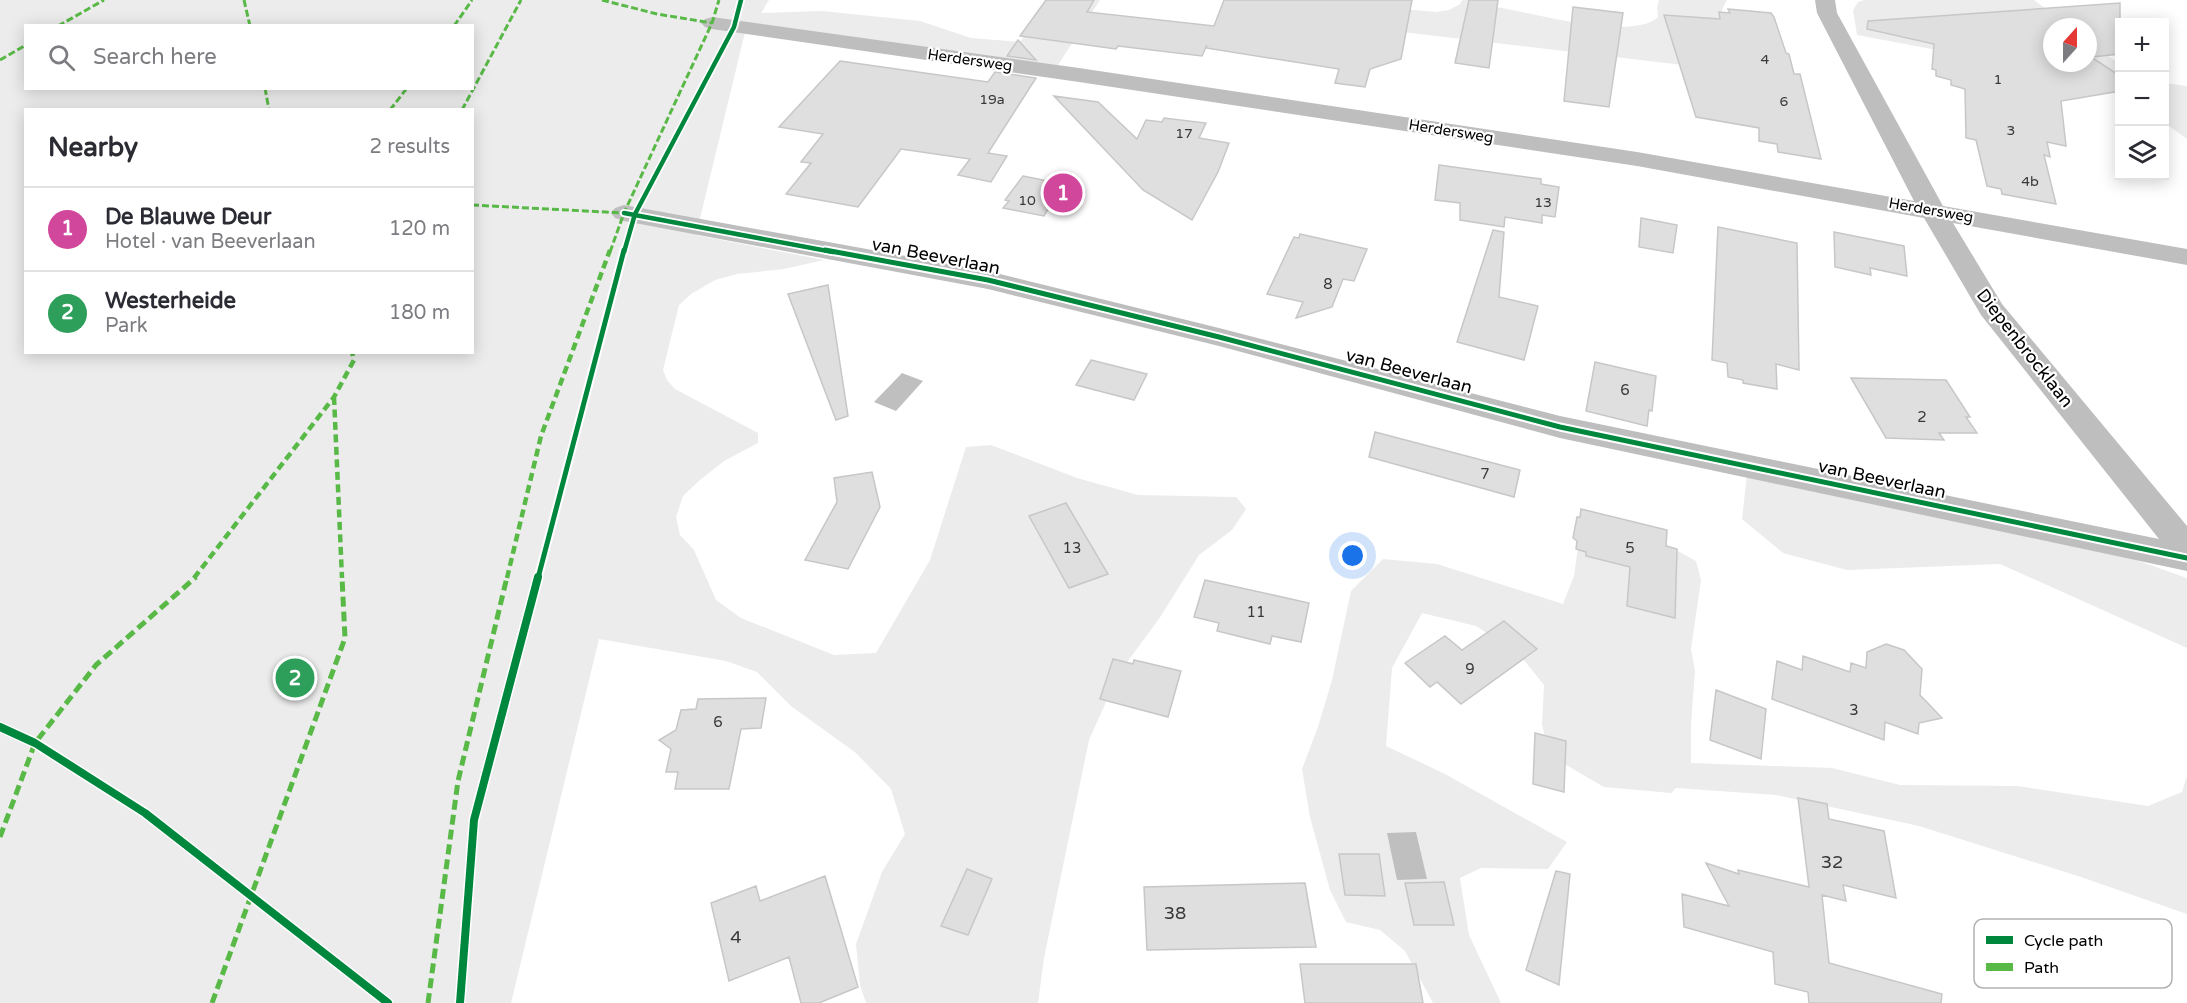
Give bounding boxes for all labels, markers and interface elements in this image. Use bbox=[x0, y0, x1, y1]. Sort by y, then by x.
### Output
north arrow bbox=[2043, 18, 2097, 72]
map controls bbox=[2115, 18, 2169, 180]
button: + bbox=[2115, 18, 2169, 72]
search box bbox=[24, 24, 474, 90]
icon: search bbox=[45, 41, 78, 74]
text: Search here bbox=[93, 44, 217, 70]
street label: Herdersweg bbox=[926, 45, 1014, 75]
house number: 4 bbox=[1761, 51, 1770, 68]
house number: 1 bbox=[1994, 71, 2002, 88]
button: − bbox=[2115, 72, 2169, 126]
house number: 19a bbox=[979, 91, 1005, 108]
house number: 6 bbox=[1780, 93, 1789, 110]
street label: Herdersweg bbox=[1407, 115, 1495, 147]
house number: 3 bbox=[2007, 122, 2015, 139]
house number: 17 bbox=[1175, 125, 1193, 142]
button: layers bbox=[2115, 126, 2169, 180]
text: Nearby bbox=[48, 132, 138, 163]
text: 2 results bbox=[370, 135, 450, 159]
pin: 1 bbox=[1044, 170, 1082, 216]
house number: 4b bbox=[2021, 173, 2039, 190]
house number: 10 bbox=[1018, 192, 1036, 209]
house number: 13 bbox=[1534, 194, 1552, 211]
street label: Herdersweg bbox=[1887, 194, 1975, 226]
text: De Blauwe Deur bbox=[105, 204, 271, 230]
text: 1 bbox=[61, 217, 74, 241]
text: 120 m bbox=[389, 217, 450, 241]
text: Hotel · van Beeverlaan bbox=[105, 230, 316, 254]
street label: van Beeverlaan bbox=[870, 233, 1002, 279]
house number: 8 bbox=[1323, 275, 1333, 293]
street label: Diepenbrocklaan bbox=[1972, 284, 2078, 412]
text: Westerheide bbox=[105, 288, 236, 314]
text: 2 bbox=[61, 301, 74, 325]
text: 180 m bbox=[389, 301, 450, 325]
text: Park bbox=[105, 314, 148, 338]
street label: van Beeverlaan bbox=[1343, 344, 1475, 398]
house number: 6 bbox=[1620, 381, 1630, 399]
house number: 2 bbox=[1917, 408, 1927, 426]
street label: van Beeverlaan bbox=[1816, 455, 1948, 503]
house number: 7 bbox=[1480, 465, 1490, 483]
house number: 13 bbox=[1063, 539, 1081, 557]
house number: 5 bbox=[1625, 539, 1635, 557]
your location bbox=[1338, 541, 1367, 570]
house number: 11 bbox=[1247, 603, 1265, 621]
pin: 2 bbox=[276, 656, 314, 700]
house number: 9 bbox=[1465, 660, 1475, 678]
house number: 3 bbox=[1849, 701, 1859, 719]
house number: 6 bbox=[713, 713, 723, 731]
house number: 32 bbox=[1821, 851, 1843, 873]
house number: 38 bbox=[1164, 902, 1186, 924]
legend bbox=[1974, 919, 2172, 988]
house number: 4 bbox=[730, 926, 742, 948]
text: Cycle path bbox=[2024, 931, 2103, 951]
text: Path bbox=[2024, 958, 2059, 978]

